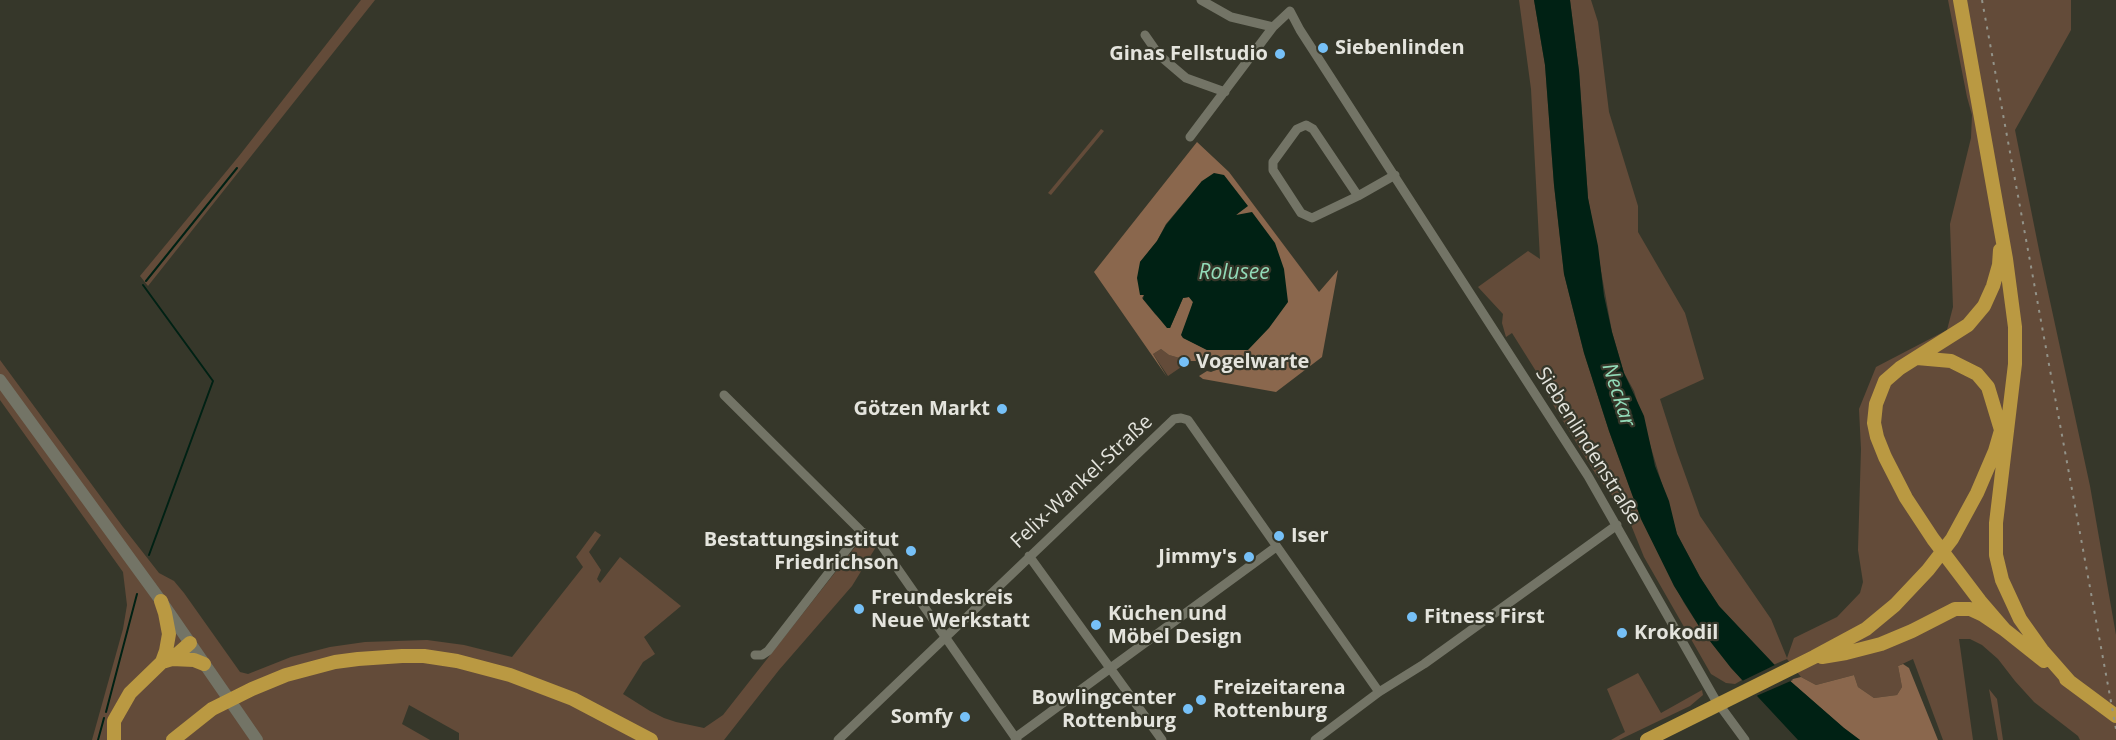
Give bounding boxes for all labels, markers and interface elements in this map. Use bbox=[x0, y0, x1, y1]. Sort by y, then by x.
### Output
place label: Siebenlinden bbox=[1335, 36, 1465, 60]
marker: Siebenlinden bbox=[1316, 41, 1330, 55]
place label: Ginas Fellstudio bbox=[1109, 42, 1268, 66]
marker: Ginas Fellstudio bbox=[1273, 47, 1287, 61]
water label: Rolusee bbox=[1198, 260, 1270, 286]
place label: Vogelwarte bbox=[1196, 350, 1309, 374]
marker: Vogelwarte bbox=[1177, 355, 1191, 369]
water label: Neckar bbox=[1596, 360, 1640, 430]
street label: Siebenlindenstraße bbox=[1530, 363, 1646, 529]
place label: Götzen Markt bbox=[853, 397, 990, 421]
marker: Götzen Markt bbox=[995, 402, 1009, 416]
street label: Felix-Wankel-Straße bbox=[1006, 410, 1158, 554]
place label: Iser bbox=[1291, 524, 1328, 548]
place label: Bestattungsinstitut Friedrichson bbox=[704, 528, 899, 575]
marker: Iser bbox=[1272, 529, 1286, 543]
marker: Bestattungsinstitut Friedrichson bbox=[904, 544, 918, 558]
place label: Jimmy's bbox=[1158, 545, 1237, 569]
marker: Jimmy's bbox=[1242, 550, 1256, 564]
place label: Freundeskreis Neue Werkstatt bbox=[871, 586, 1030, 633]
marker: Freundeskreis Neue Werkstatt bbox=[852, 602, 866, 616]
place label: Küchen und Möbel Design bbox=[1108, 602, 1242, 649]
place label: Fitness First bbox=[1424, 605, 1545, 629]
marker: Fitness First bbox=[1405, 610, 1419, 624]
marker: Küchen und Möbel Design bbox=[1089, 618, 1103, 632]
place label: Krokodil bbox=[1634, 621, 1718, 645]
marker: Krokodil bbox=[1615, 626, 1629, 640]
place label: Freizeitarena Rottenburg bbox=[1213, 676, 1346, 723]
place label: Bowlingcenter Rottenburg bbox=[1032, 686, 1176, 733]
marker: Freizeitarena Rottenburg bbox=[1194, 693, 1208, 707]
marker: Bowlingcenter Rottenburg bbox=[1181, 702, 1195, 716]
place label: Somfy bbox=[891, 705, 953, 729]
marker: Somfy bbox=[958, 710, 972, 724]

